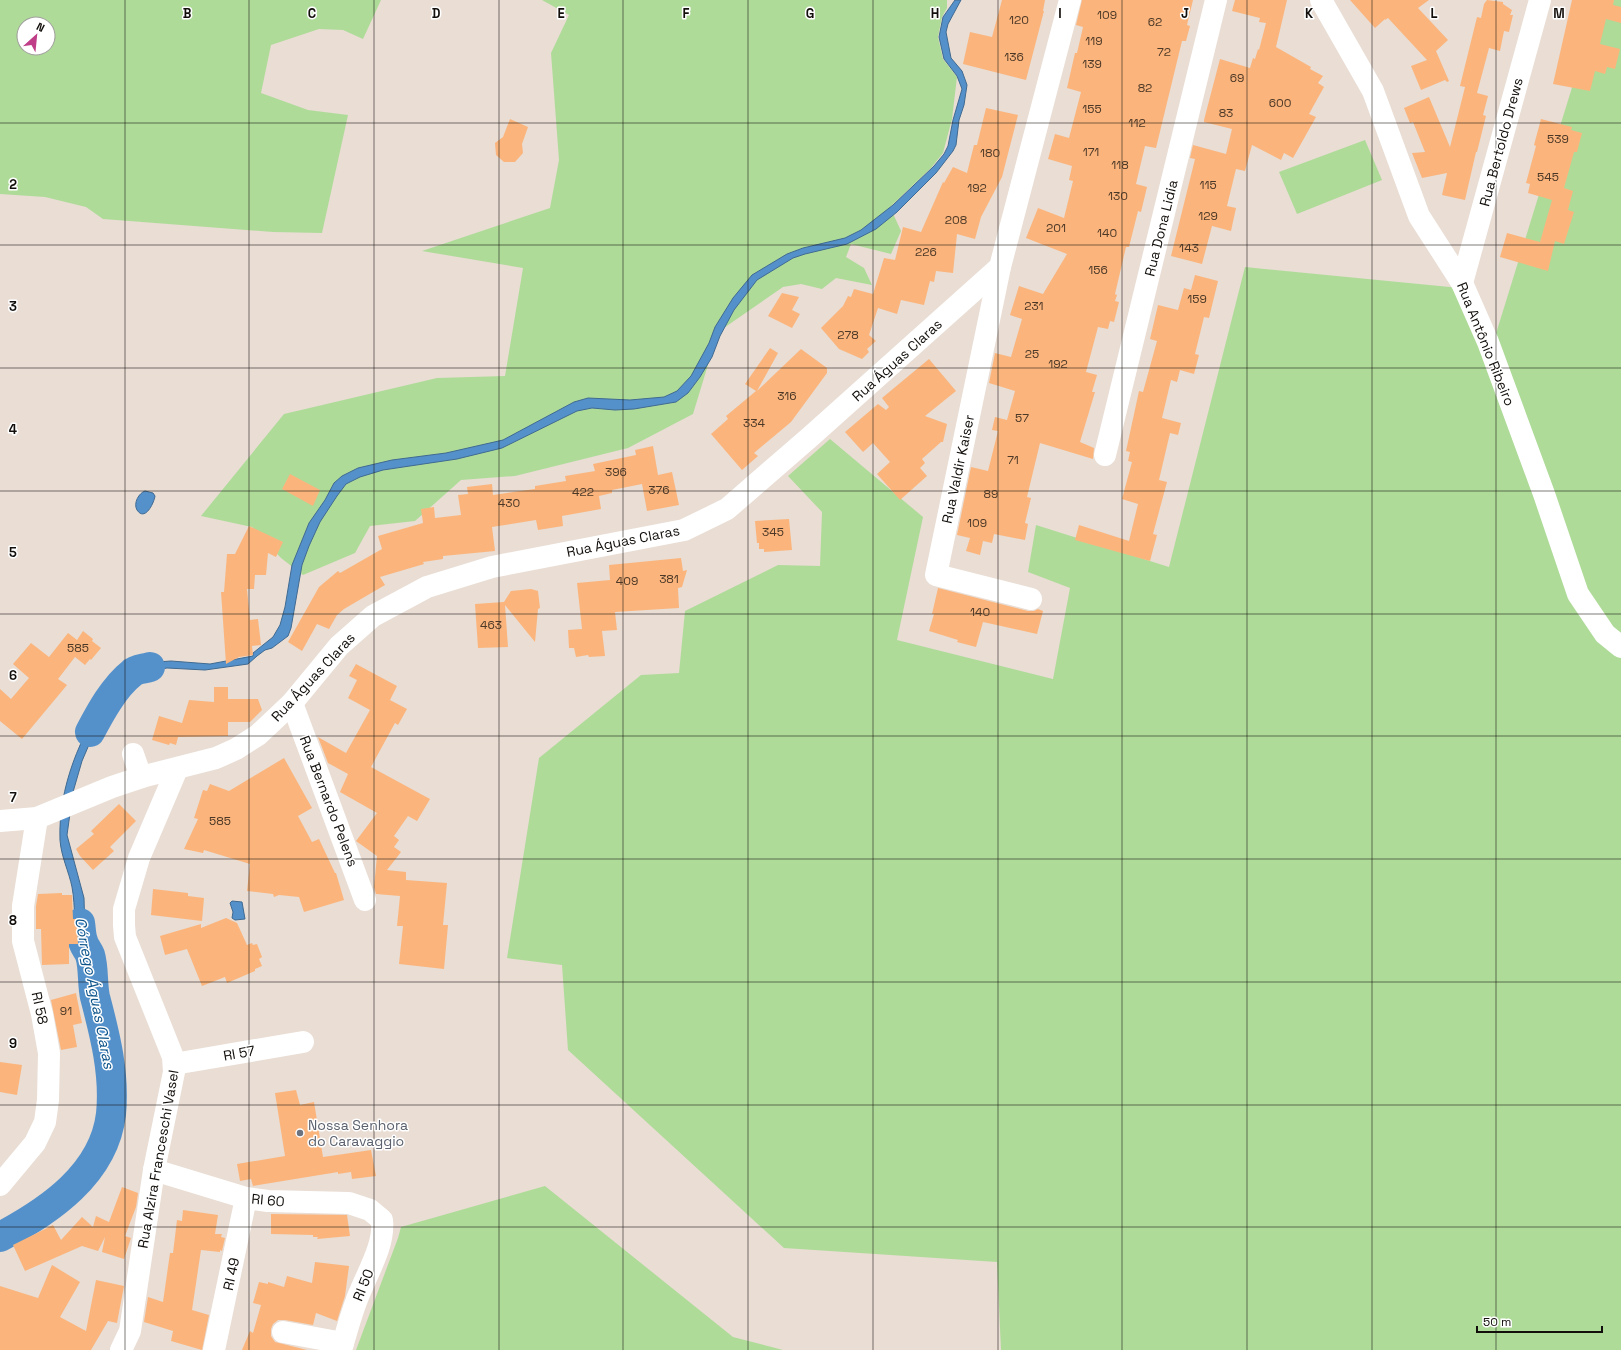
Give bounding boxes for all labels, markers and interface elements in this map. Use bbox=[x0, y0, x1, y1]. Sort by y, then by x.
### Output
text: B bbox=[183, 5, 192, 22]
text: C bbox=[308, 5, 316, 22]
text: D bbox=[432, 5, 441, 22]
text: E bbox=[557, 5, 565, 22]
text: F bbox=[683, 5, 690, 22]
text: G bbox=[806, 5, 814, 22]
text: H bbox=[931, 5, 939, 22]
text: I bbox=[1058, 5, 1062, 22]
text: J bbox=[1181, 5, 1189, 22]
text: K bbox=[1305, 5, 1314, 22]
text: L bbox=[1430, 5, 1438, 22]
text: M bbox=[1553, 5, 1565, 22]
house number: 109 bbox=[1097, 7, 1117, 23]
house number: 120 bbox=[1009, 12, 1029, 28]
house number: 62 bbox=[1148, 14, 1162, 30]
north arrow bbox=[16, 16, 56, 56]
text: N bbox=[34, 19, 47, 35]
house number: 119 bbox=[1085, 33, 1103, 49]
house number: 72 bbox=[1157, 44, 1171, 60]
house number: 136 bbox=[1004, 49, 1024, 65]
house number: 139 bbox=[1082, 56, 1102, 72]
house number: 69 bbox=[1230, 70, 1244, 86]
street label: Rua Bertoldo Drews bbox=[1475, 76, 1527, 208]
house number: 82 bbox=[1138, 80, 1152, 96]
house number: 600 bbox=[1269, 95, 1291, 111]
house number: 155 bbox=[1082, 101, 1102, 117]
house number: 83 bbox=[1219, 105, 1233, 121]
house number: 112 bbox=[1128, 115, 1146, 131]
house number: 539 bbox=[1547, 131, 1569, 147]
house number: 171 bbox=[1083, 144, 1099, 160]
house number: 180 bbox=[980, 145, 1000, 161]
house number: 118 bbox=[1111, 157, 1129, 173]
house number: 545 bbox=[1537, 169, 1559, 185]
text: 2 bbox=[9, 176, 17, 193]
house number: 115 bbox=[1199, 177, 1217, 193]
street label: Rua Dona Lidia bbox=[1140, 178, 1182, 278]
house number: 192 bbox=[967, 180, 987, 196]
house number: 130 bbox=[1108, 188, 1128, 204]
house number: 129 bbox=[1198, 208, 1218, 224]
house number: 208 bbox=[945, 212, 967, 228]
house number: 201 bbox=[1046, 220, 1066, 236]
house number: 140 bbox=[1097, 225, 1117, 241]
house number: 143 bbox=[1179, 240, 1199, 256]
house number: 226 bbox=[915, 244, 937, 260]
house number: 156 bbox=[1088, 262, 1108, 278]
street label: Rua Antônio Ribeiro bbox=[1453, 279, 1519, 409]
house number: 159 bbox=[1187, 291, 1207, 307]
text: 3 bbox=[9, 298, 17, 315]
house number: 231 bbox=[1024, 298, 1044, 314]
street label: Rua Águas Claras bbox=[848, 315, 946, 405]
house number: 278 bbox=[837, 327, 859, 343]
house number: 25 bbox=[1025, 346, 1039, 362]
house number: 192 bbox=[1048, 356, 1068, 372]
house number: 316 bbox=[777, 388, 797, 404]
house number: 57 bbox=[1015, 410, 1029, 426]
street label: Rua Valdir Kaiser bbox=[938, 413, 978, 525]
house number: 334 bbox=[743, 415, 765, 431]
text: 4 bbox=[9, 421, 17, 438]
house number: 71 bbox=[1007, 452, 1019, 468]
house number: 396 bbox=[605, 464, 627, 480]
house number: 376 bbox=[648, 482, 670, 498]
house number: 422 bbox=[572, 484, 594, 500]
house number: 89 bbox=[984, 486, 998, 502]
house number: 430 bbox=[498, 495, 520, 511]
house number: 109 bbox=[967, 515, 987, 531]
street label: Rua Águas Claras bbox=[565, 521, 681, 561]
house number: 345 bbox=[762, 524, 784, 540]
text: 5 bbox=[9, 544, 17, 561]
house number: 381 bbox=[659, 571, 679, 587]
house number: 409 bbox=[616, 573, 638, 589]
house number: 140 bbox=[970, 604, 990, 620]
house number: 463 bbox=[480, 617, 502, 633]
street label: Rua Águas Claras bbox=[267, 629, 359, 725]
house number: 585 bbox=[67, 640, 89, 656]
text: 6 bbox=[9, 667, 17, 684]
street label: Rua Bernardo Pelens bbox=[296, 733, 362, 869]
text: 7 bbox=[9, 789, 17, 806]
house number: 585 bbox=[209, 813, 231, 829]
text: 8 bbox=[9, 912, 17, 929]
water label: Córrego Águas Claras bbox=[71, 916, 119, 1071]
street label: RI 58 bbox=[28, 990, 53, 1026]
house number: 91 bbox=[60, 1003, 72, 1019]
text: 9 bbox=[9, 1035, 17, 1052]
street label: RI 57 bbox=[222, 1041, 256, 1065]
street label: Rua Alzira Franceschi Vasel bbox=[133, 1068, 183, 1250]
place label: Nossa Senhora do Caravaggio bbox=[308, 1116, 408, 1150]
marker: Nossa Senhora do Caravaggio bbox=[295, 1128, 305, 1138]
street label: RI 60 bbox=[251, 1190, 285, 1210]
street label: RI 49 bbox=[219, 1256, 243, 1292]
street label: RI 50 bbox=[348, 1266, 378, 1304]
scale bar bbox=[1477, 1308, 1602, 1334]
text: 50 m bbox=[1483, 1314, 1511, 1330]

